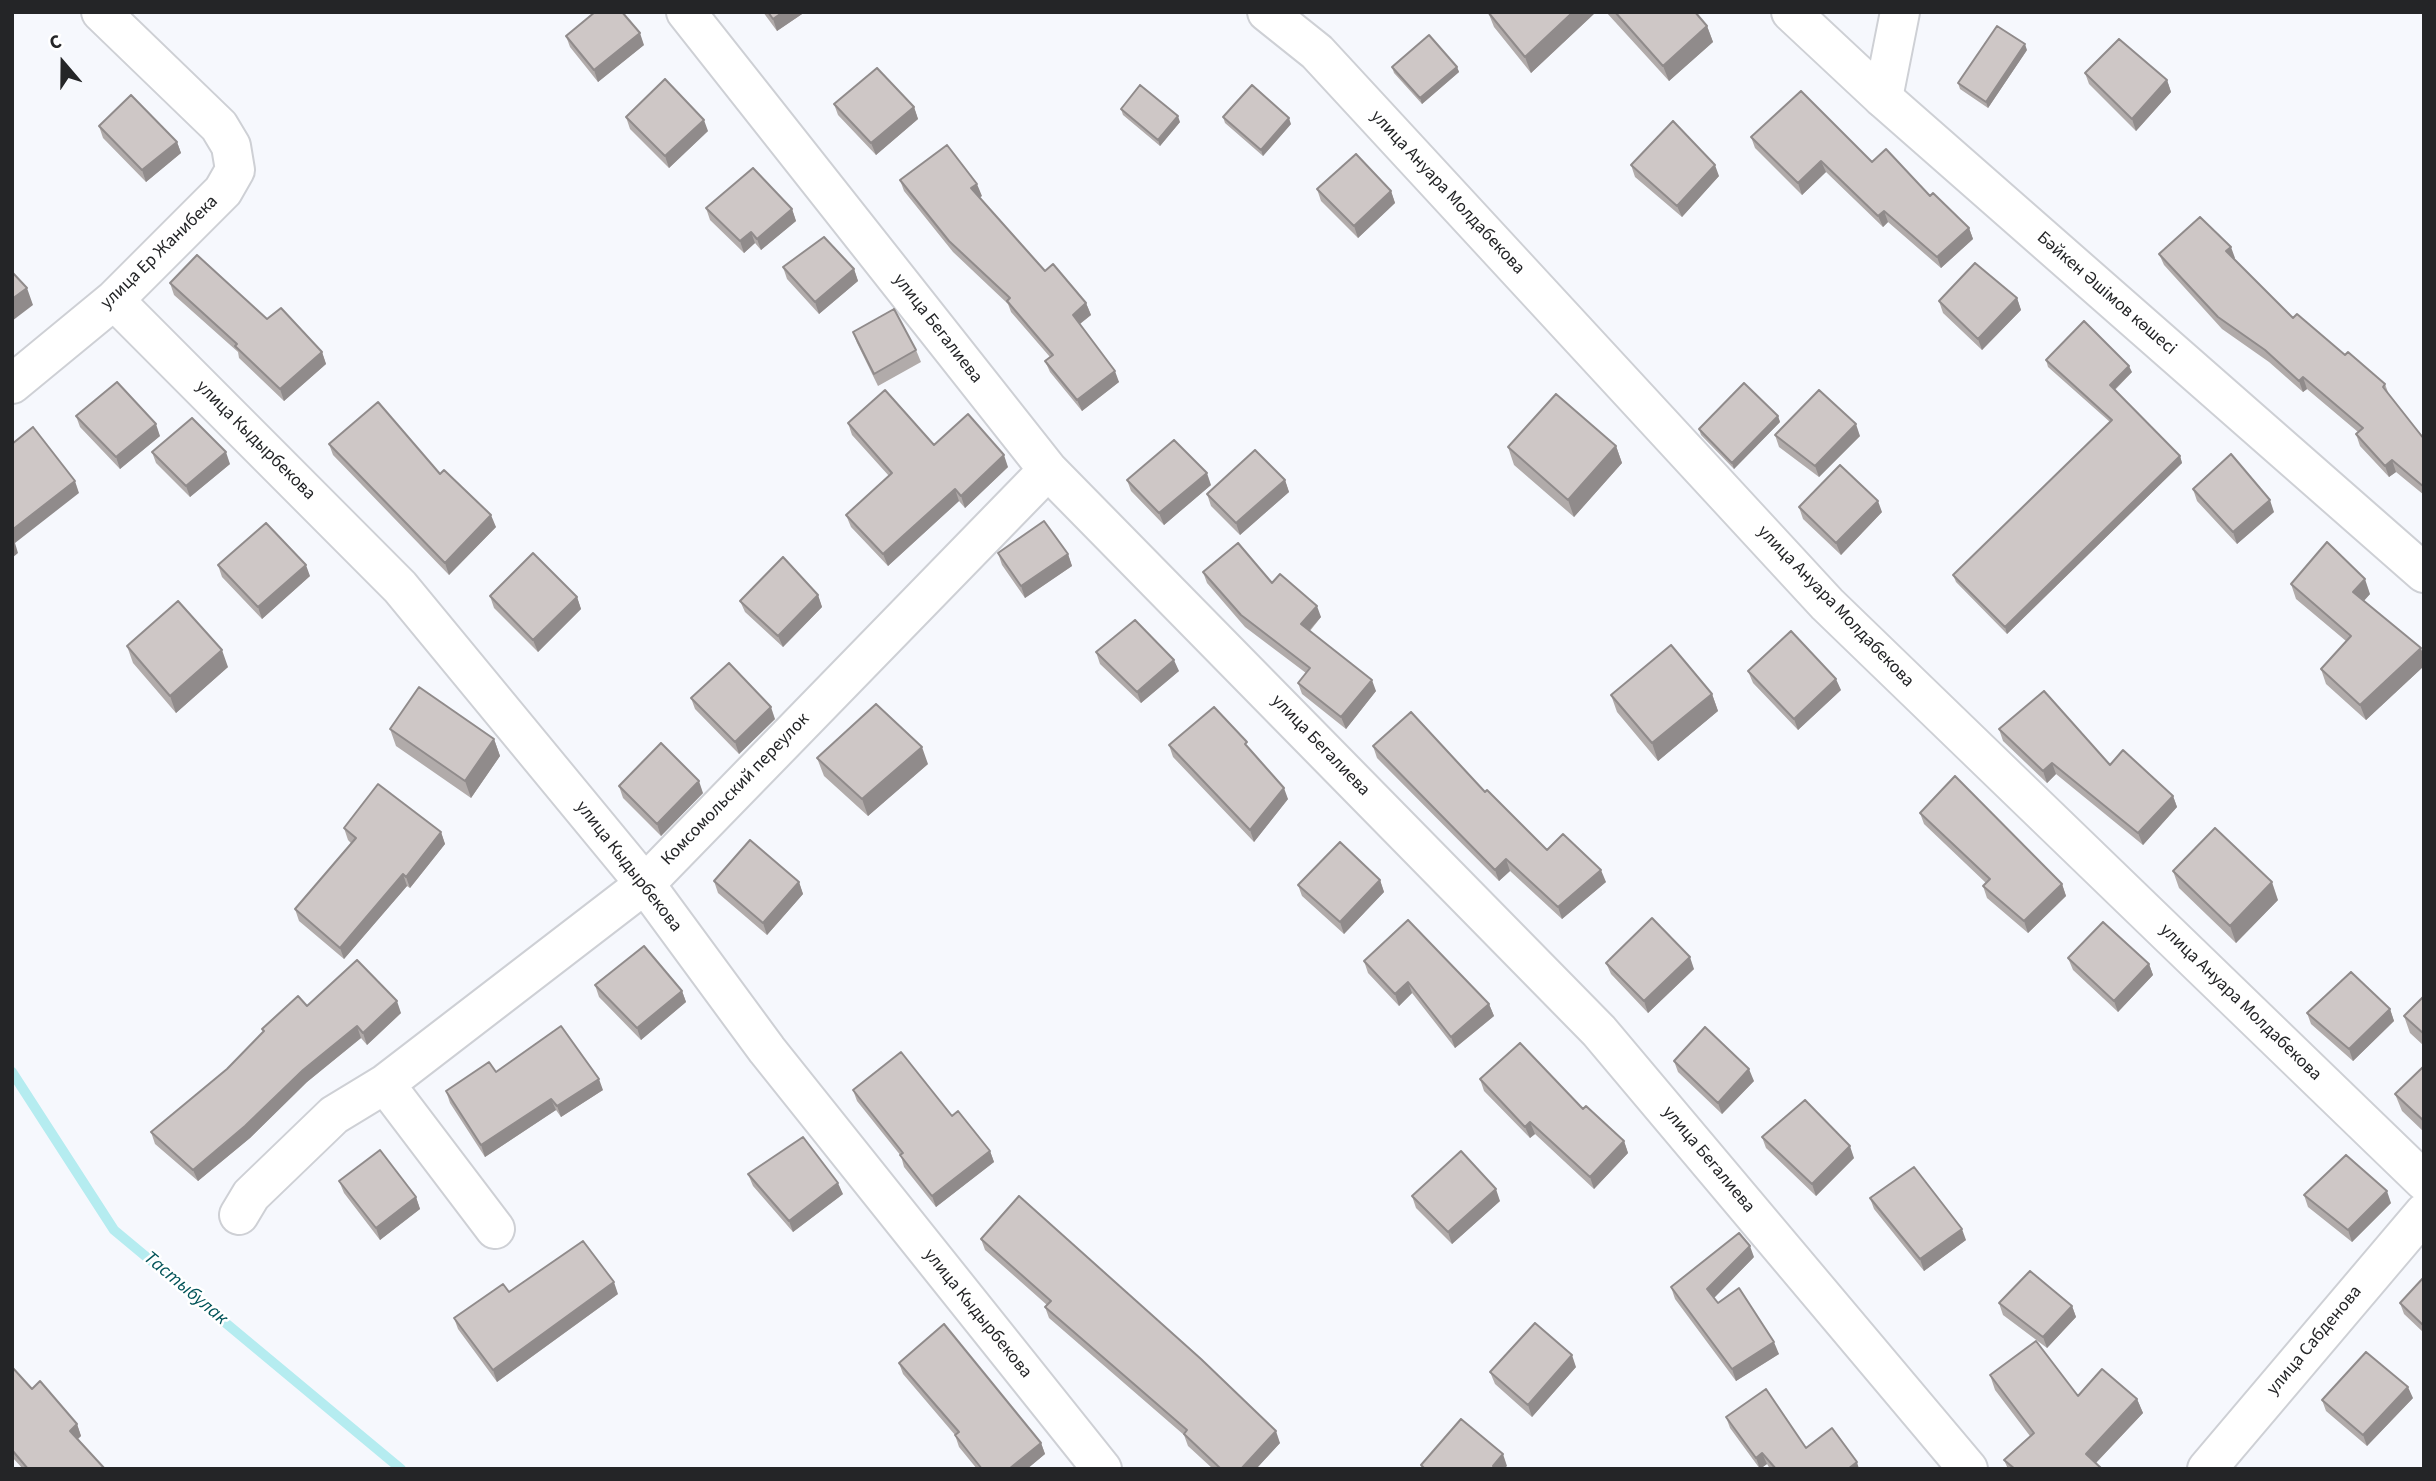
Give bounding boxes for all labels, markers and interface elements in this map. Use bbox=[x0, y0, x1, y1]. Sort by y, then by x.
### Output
north arrow bbox=[28, 28, 98, 98]
text: С bbox=[46, 28, 65, 57]
street label: улица Ануара Молдабекова bbox=[1365, 106, 1529, 280]
street label: улица Ер Жанибека bbox=[97, 192, 223, 314]
street label: Бәйкен Әшімов көшесі bbox=[2032, 228, 2180, 360]
street label: улица Бегалиева bbox=[888, 270, 986, 388]
street label: улица Кыдырбекова bbox=[191, 377, 319, 505]
street label: улица Ануара Молдабекова bbox=[1752, 522, 1918, 692]
street label: улица Бегалиева bbox=[1266, 691, 1374, 801]
street label: Комсомольский переулок bbox=[657, 709, 815, 871]
street label: улица Кыдырбекова bbox=[570, 797, 686, 937]
street label: улица Ануара Молдабекова bbox=[2155, 920, 2325, 1086]
street label: улица Бегалиева bbox=[1657, 1102, 1759, 1218]
street label: улица Кыдырбекова bbox=[918, 1245, 1036, 1383]
water label: Тастыбулак bbox=[138, 1247, 232, 1331]
street label: улица Сабденова bbox=[2263, 1282, 2367, 1400]

